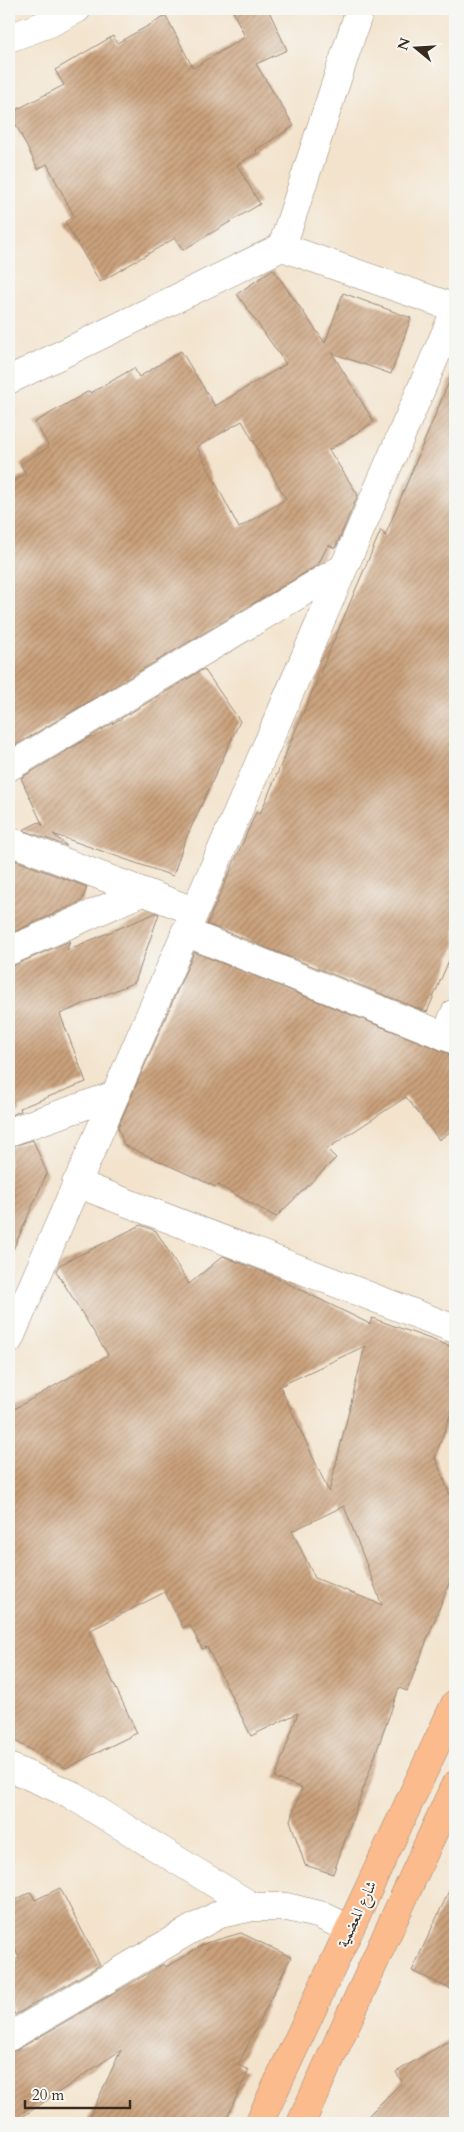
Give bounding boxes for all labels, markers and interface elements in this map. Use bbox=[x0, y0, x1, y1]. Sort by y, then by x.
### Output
north arrow bbox=[392, 22, 442, 72]
text: N bbox=[393, 35, 415, 53]
street label: شارع المعضمية bbox=[333, 1877, 384, 1952]
scale bar bbox=[25, 2077, 130, 2109]
text: 20 m bbox=[32, 2085, 64, 2105]

